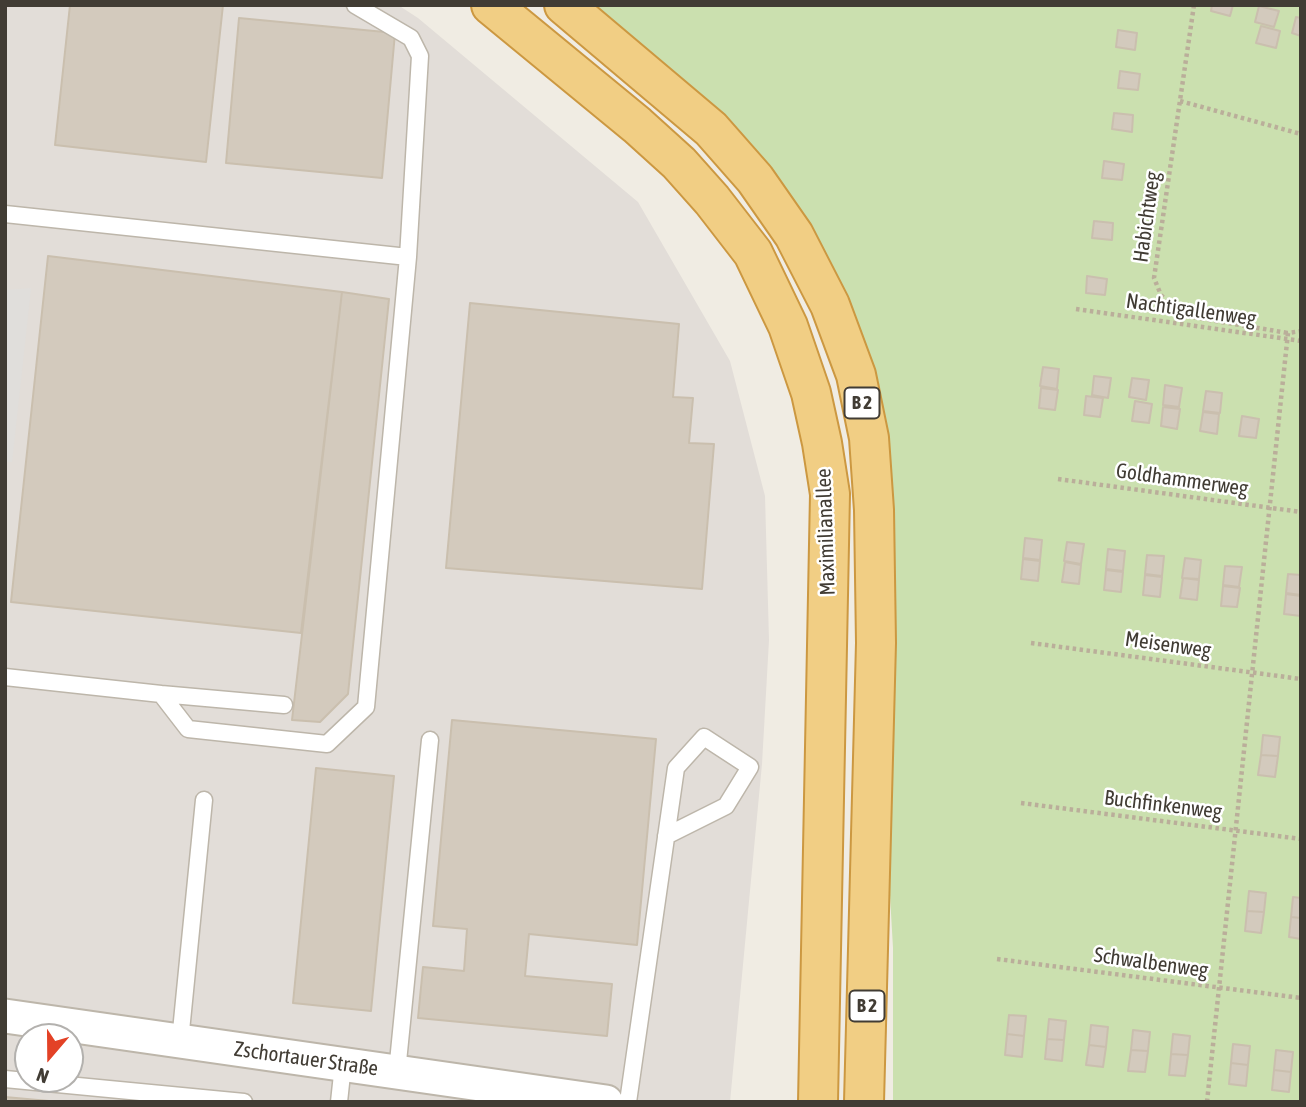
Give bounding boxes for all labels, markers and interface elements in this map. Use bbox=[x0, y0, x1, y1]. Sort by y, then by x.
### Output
street label: Habichtweg bbox=[1128, 170, 1166, 264]
street label: Nachtigallenweg bbox=[1124, 288, 1258, 332]
road number: B 2 bbox=[844, 388, 880, 418]
street label: Goldhammerweg bbox=[1114, 458, 1250, 502]
street label: Maximilianallee bbox=[811, 468, 841, 596]
street label: Meisenweg bbox=[1123, 627, 1213, 663]
street label: Buchfinkenweg bbox=[1103, 785, 1223, 825]
street label: Schwalbenweg bbox=[1092, 943, 1210, 983]
road number: B 2 bbox=[850, 990, 884, 1022]
north arrow bbox=[14, 1023, 84, 1093]
street label: Zschortauer Straße bbox=[232, 1036, 380, 1082]
text: N bbox=[33, 1064, 52, 1088]

